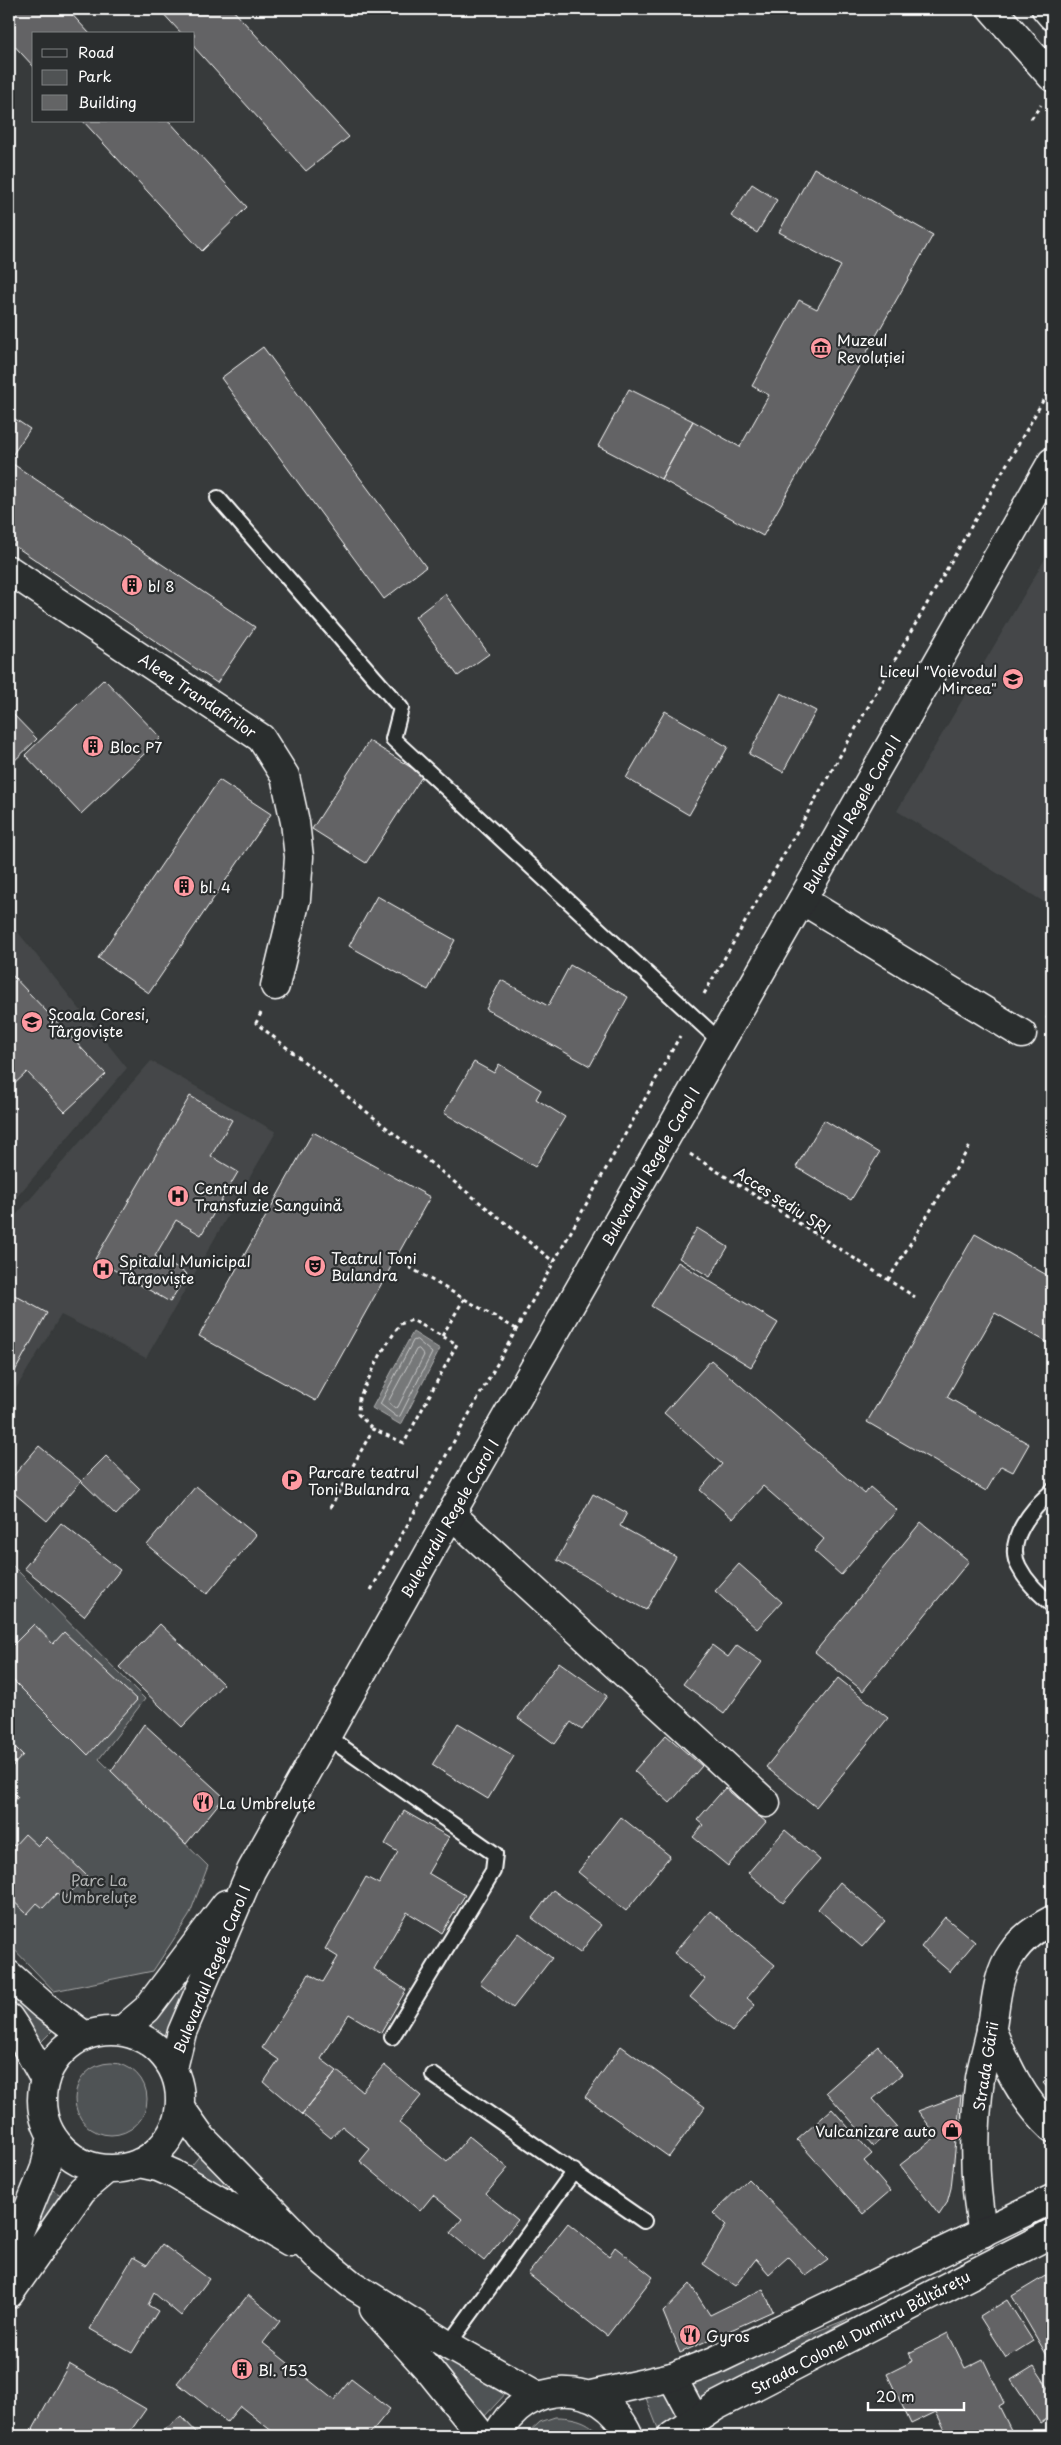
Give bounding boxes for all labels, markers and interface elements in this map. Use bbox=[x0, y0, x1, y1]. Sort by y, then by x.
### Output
legend bbox=[32, 32, 195, 122]
text: Road bbox=[78, 40, 114, 63]
text: Park bbox=[78, 64, 112, 87]
text: Building bbox=[78, 90, 137, 113]
place label: Muzeul Revoluției bbox=[837, 328, 905, 368]
museum icon: Muzeul Revoluției bbox=[809, 336, 833, 360]
building icon: bl 8 bbox=[120, 573, 144, 597]
place label: bl 8 bbox=[148, 574, 175, 597]
street label: Aleea Trandafirilor bbox=[135, 647, 261, 743]
place label: Liceul "Voievodul Mircea" bbox=[880, 659, 997, 699]
school or university icon: Liceul "Voievodul Mircea" bbox=[1001, 667, 1025, 691]
street label: Bulevardul Regele Carol I bbox=[796, 730, 906, 898]
building icon: Bloc P7 bbox=[81, 734, 105, 758]
place label: Bloc P7 bbox=[109, 735, 162, 758]
building icon: bl. 4 bbox=[172, 874, 196, 898]
place label: bl. 4 bbox=[200, 875, 231, 898]
place label: Școala Coresi, Târgoviște bbox=[48, 1002, 149, 1042]
school or university icon: Școala Coresi, Târgoviște bbox=[20, 1010, 44, 1034]
street label: Bulevardul Regele Carol I bbox=[595, 1082, 705, 1250]
street label: Acces sediu SRI bbox=[730, 1160, 836, 1240]
place label: Centrul de Transfuzie Sanguină bbox=[194, 1176, 342, 1216]
hospital icon: Centrul de Transfuzie Sanguină bbox=[166, 1184, 190, 1208]
place label: Teatrul Toni Bulandra bbox=[331, 1246, 417, 1286]
place label: Spitalul Municipal Târgoviște bbox=[119, 1249, 251, 1289]
theatre icon: Teatrul Toni Bulandra bbox=[303, 1254, 327, 1278]
hospital icon: Spitalul Municipal Târgoviște bbox=[91, 1257, 115, 1281]
street label: Bulevardul Regele Carol I bbox=[394, 1434, 504, 1602]
place label: Parcare teatrul Toni Bulandra bbox=[308, 1460, 419, 1500]
parking icon: Parcare teatrul Toni Bulandra bbox=[280, 1468, 304, 1492]
restaurant icon: La Umbreluțe bbox=[191, 1790, 215, 1814]
place label: La Umbreluțe bbox=[219, 1791, 316, 1814]
park label: Parc La Umbreluțe bbox=[61, 1868, 137, 1908]
street label: Bulevardul Regele Carol I bbox=[167, 1881, 255, 2057]
street label: Strada Gării bbox=[967, 2020, 1003, 2112]
shop icon: Vulcanizare auto bbox=[940, 2118, 964, 2142]
place label: Vulcanizare auto bbox=[815, 2119, 936, 2142]
street label: Strada Colonel Dumitru Băltărețu bbox=[746, 2264, 974, 2400]
restaurant icon: Gyros bbox=[678, 2323, 702, 2347]
place label: Gyros bbox=[706, 2324, 750, 2347]
building icon: Bl. 153 bbox=[230, 2357, 254, 2381]
place label: Bl. 153 bbox=[258, 2358, 308, 2381]
scale bar bbox=[868, 2380, 965, 2412]
text: 20 m bbox=[876, 2384, 915, 2407]

